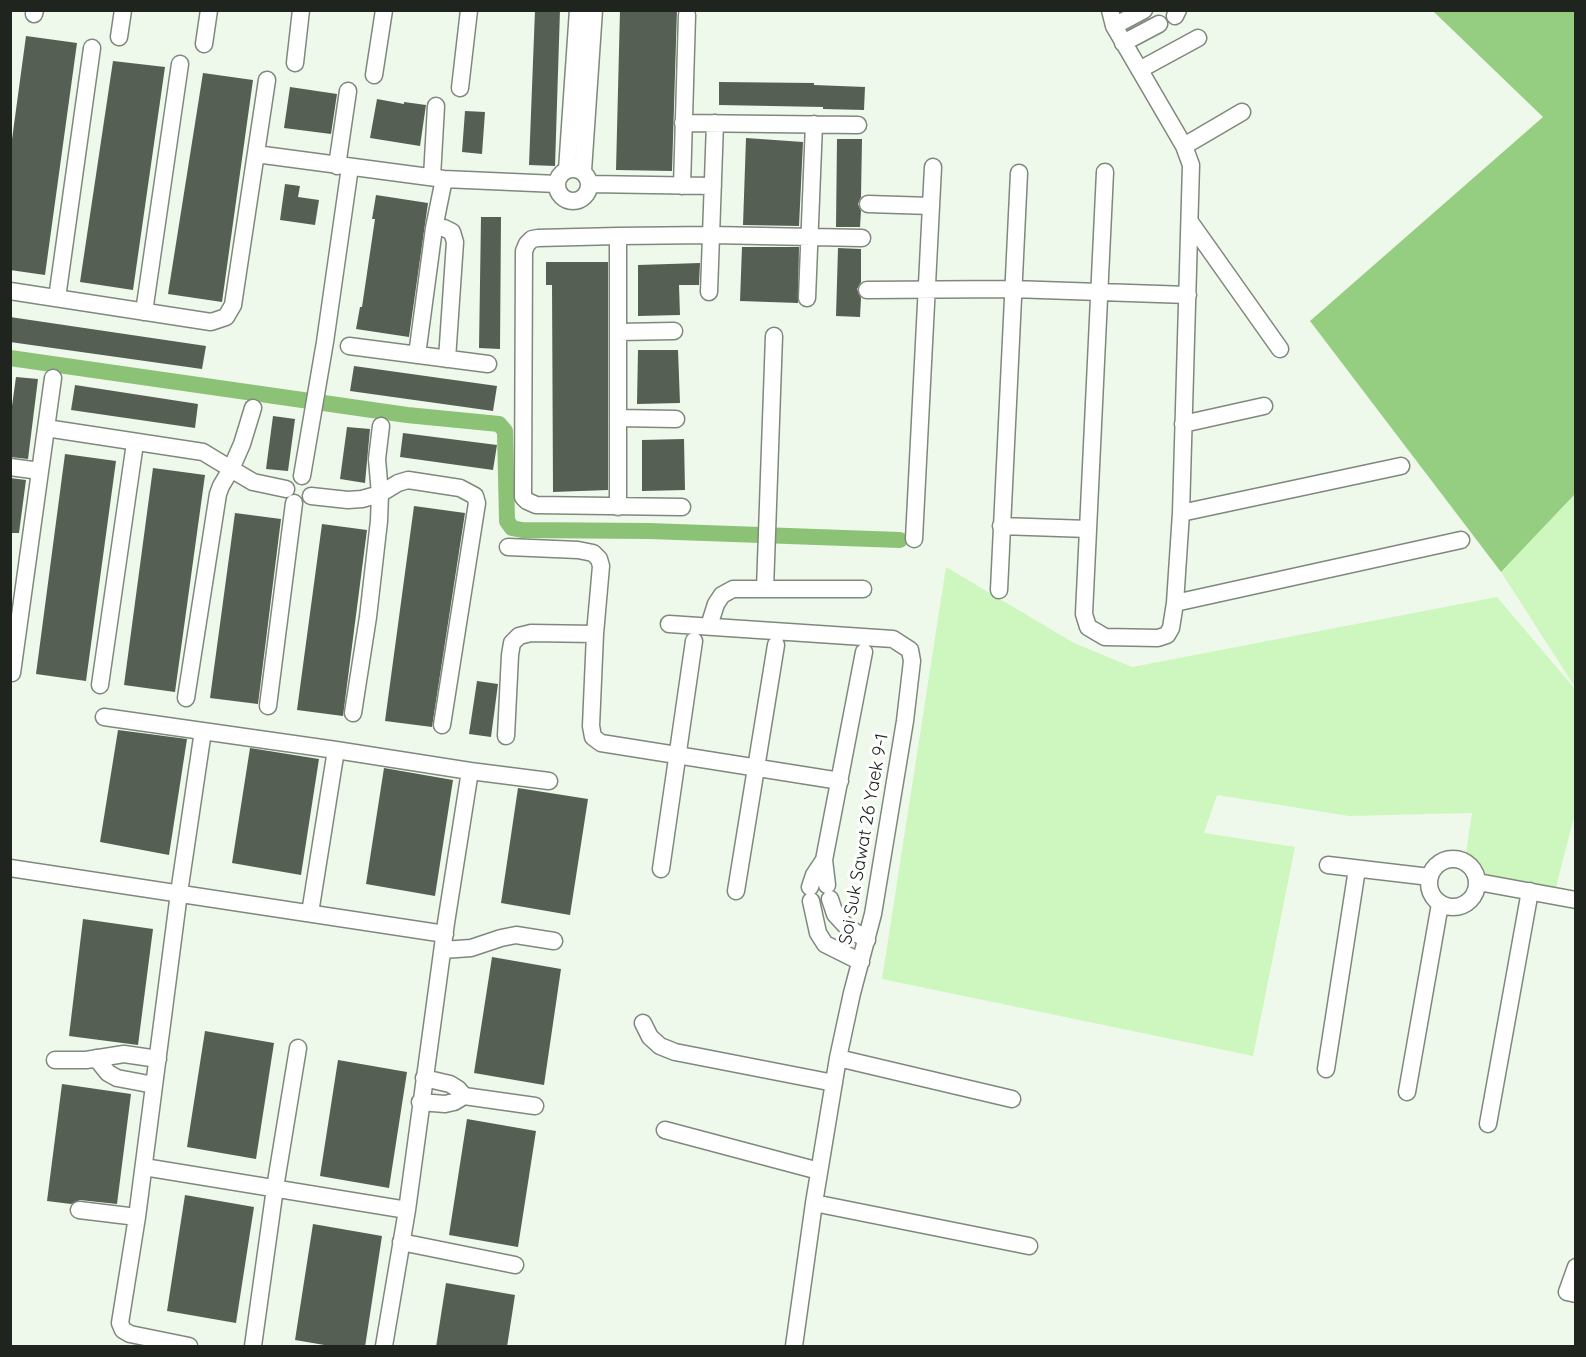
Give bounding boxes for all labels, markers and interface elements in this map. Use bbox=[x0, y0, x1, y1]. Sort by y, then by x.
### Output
street label: Soi Suk Sawat 26 Yaek 9-1 bbox=[835, 732, 893, 946]

